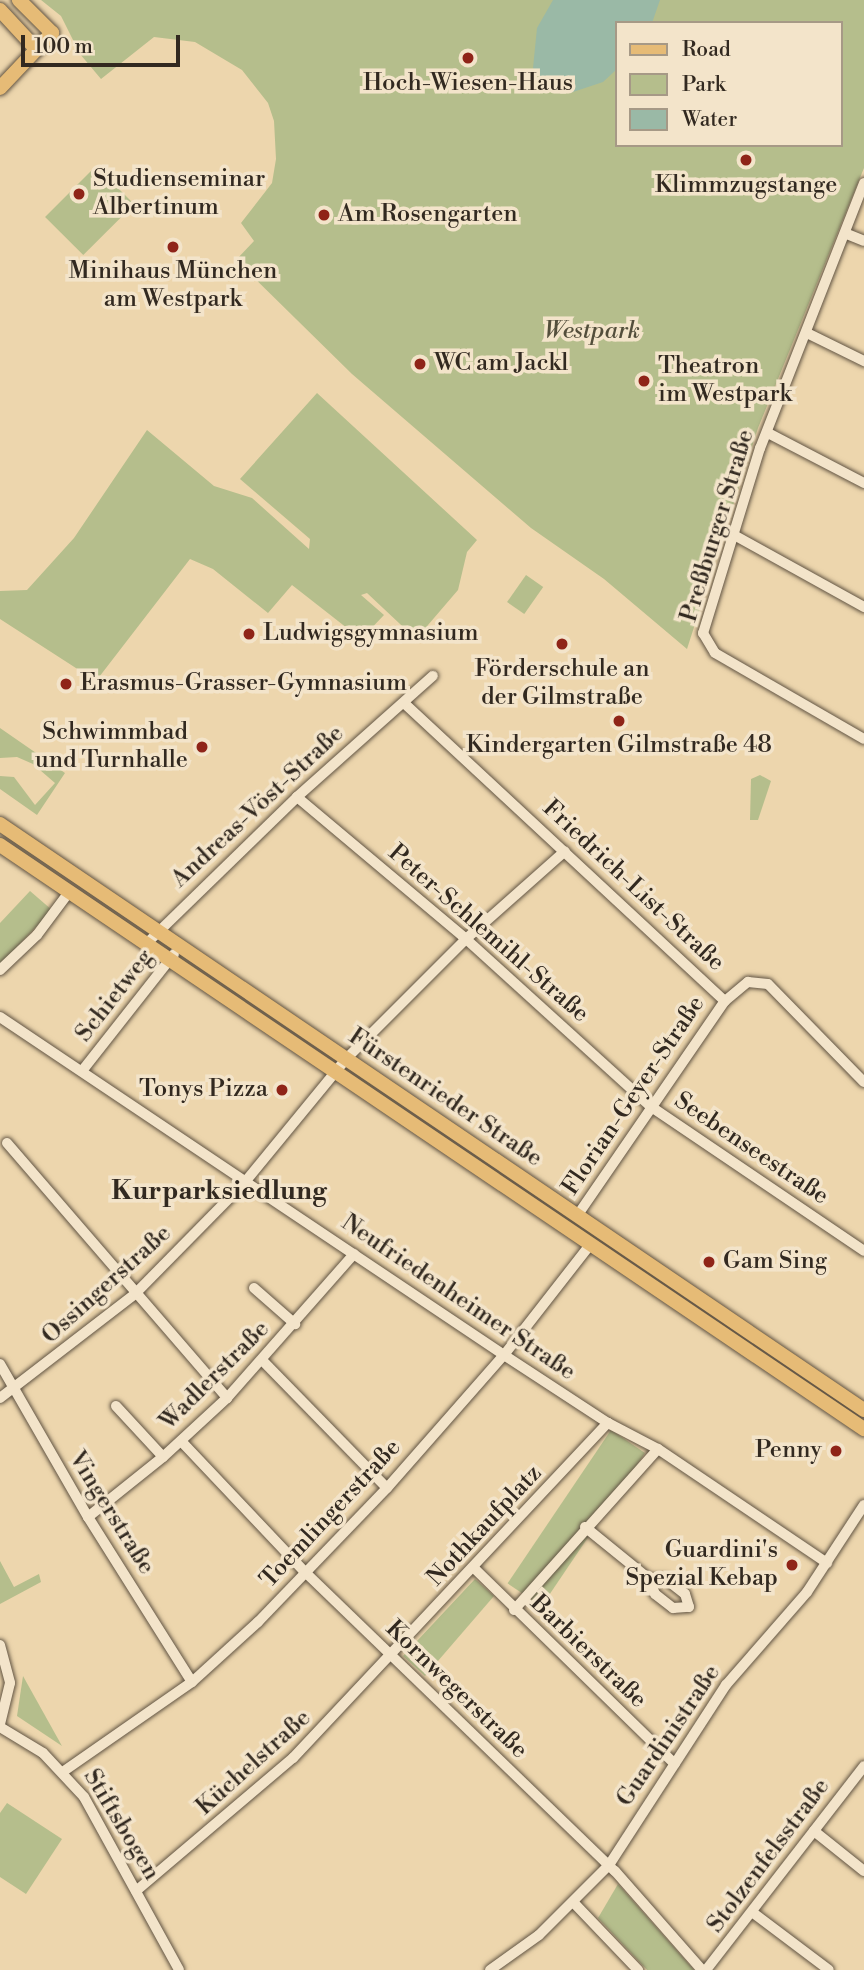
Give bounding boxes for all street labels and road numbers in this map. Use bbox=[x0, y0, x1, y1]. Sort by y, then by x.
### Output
street label: Preßburger Straße bbox=[675, 426, 761, 626]
street label: Andreas-Vöst-Straße bbox=[166, 720, 350, 894]
street label: Friedrich-List-Straße bbox=[536, 794, 730, 978]
street label: Peter-Schlemihl-Straße bbox=[382, 839, 594, 1029]
street label: Schietweg bbox=[70, 944, 160, 1048]
street label: Florian-Geyer-Straße bbox=[557, 991, 711, 1201]
street label: Fürstenrieder Straße bbox=[343, 1023, 547, 1173]
street label: Seebenseestraße bbox=[668, 1087, 834, 1211]
street label: Neufriedenheimer Straße bbox=[336, 1209, 580, 1387]
street label: Ossingerstraße bbox=[36, 1219, 178, 1351]
street label: Wadlerstraße bbox=[154, 1315, 276, 1437]
street label: Toemlingerstraße bbox=[255, 1434, 407, 1594]
street label: Vingerstraße bbox=[62, 1446, 160, 1580]
street label: Nothkaufplatz bbox=[422, 1460, 548, 1592]
street label: Barbierstraße bbox=[524, 1589, 652, 1715]
street label: Kornwegerstraße bbox=[379, 1615, 533, 1765]
street label: Guardinistraße bbox=[611, 1660, 727, 1812]
street label: Küchelstraße bbox=[191, 1704, 317, 1822]
street label: Stiftsbogen bbox=[77, 1764, 165, 1886]
street label: Stolzenfelsstraße bbox=[702, 1773, 836, 1939]

